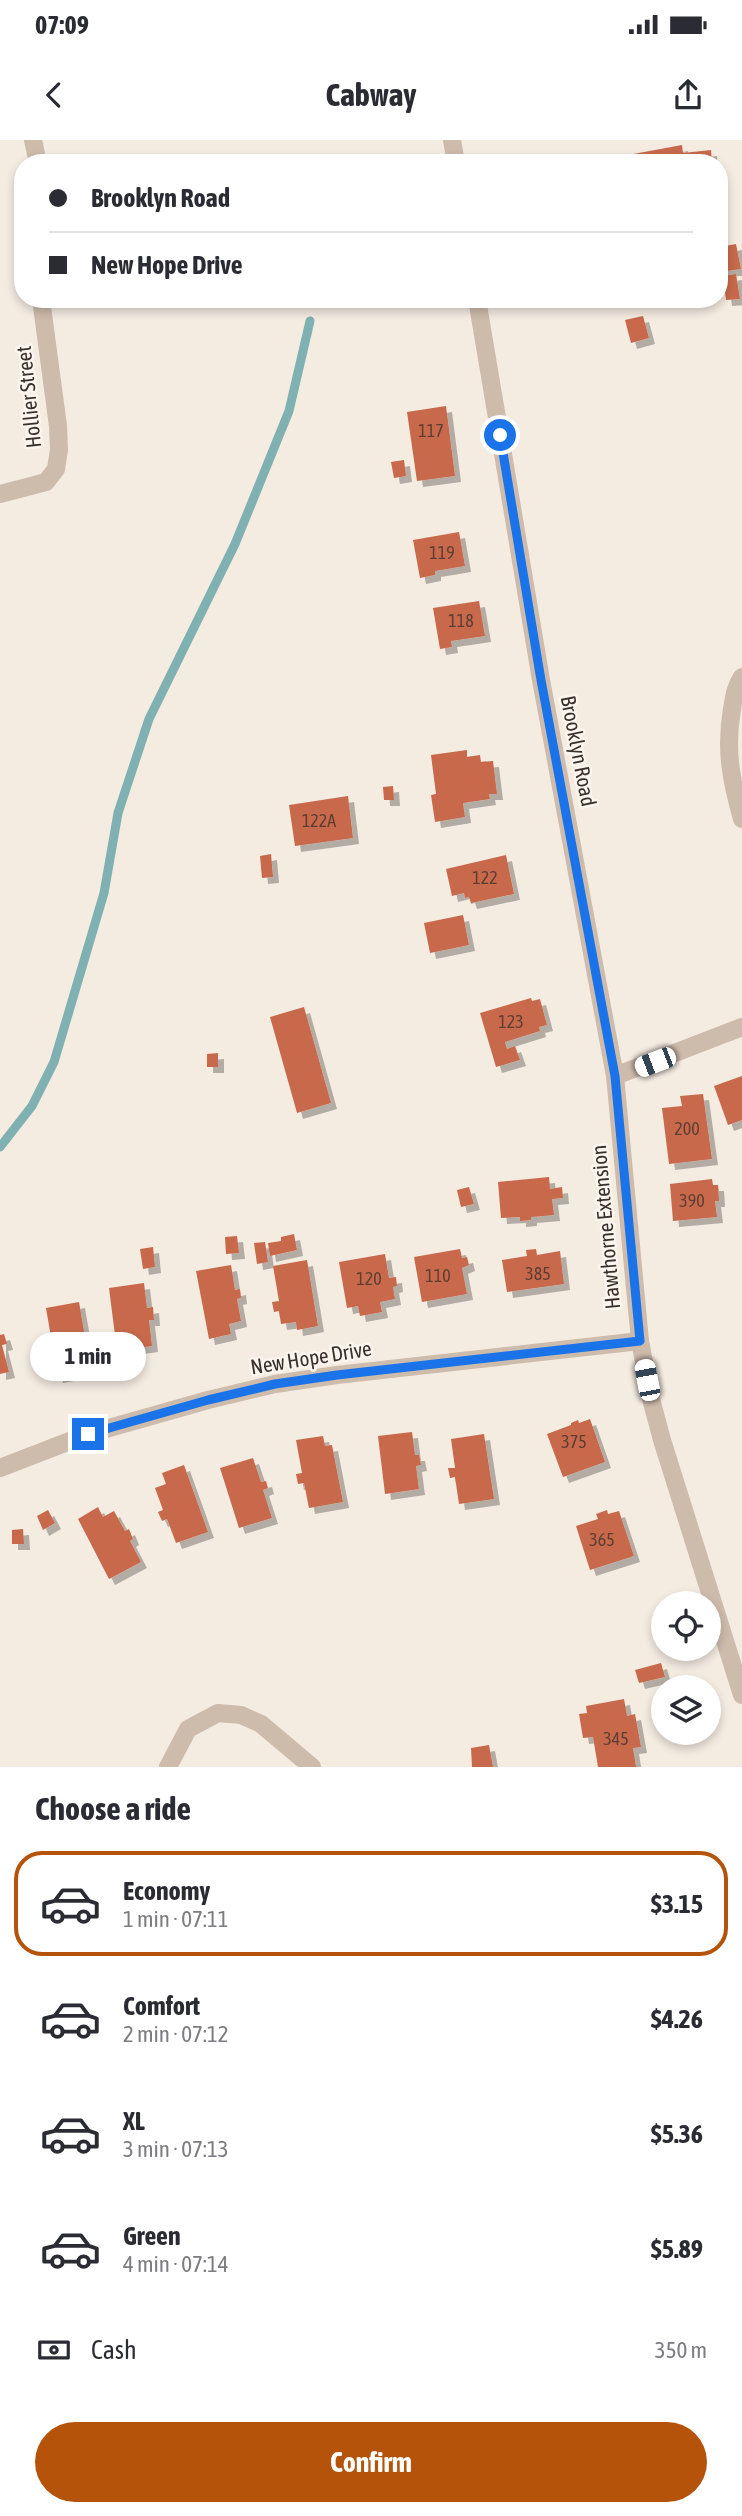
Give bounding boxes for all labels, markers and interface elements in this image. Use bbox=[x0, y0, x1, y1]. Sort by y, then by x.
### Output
text: 07:09 bbox=[35, 10, 89, 40]
icon: back bbox=[35, 76, 73, 114]
text: Cabway bbox=[326, 76, 416, 113]
icon: share bbox=[669, 76, 707, 114]
text: Brooklyn Road bbox=[91, 183, 230, 213]
text: New Hope Drive bbox=[91, 250, 242, 280]
street label: Hollier Street bbox=[11, 345, 45, 449]
route start bbox=[484, 419, 516, 451]
house number: 117 bbox=[418, 420, 444, 441]
house number: 119 bbox=[429, 542, 455, 563]
house number: 118 bbox=[448, 610, 474, 631]
street label: Brooklyn Road bbox=[556, 693, 601, 808]
house number: 122A bbox=[302, 810, 336, 831]
house number: 122 bbox=[472, 867, 498, 888]
house number: 123 bbox=[498, 1011, 524, 1032]
car bbox=[632, 1045, 679, 1079]
house number: 200 bbox=[674, 1118, 700, 1139]
street label: Hawthorne Extension bbox=[586, 1144, 624, 1310]
house number: 390 bbox=[679, 1190, 705, 1211]
house number: 385 bbox=[525, 1263, 551, 1284]
house number: 110 bbox=[425, 1265, 451, 1286]
house number: 120 bbox=[356, 1268, 382, 1289]
callout: 1 min bbox=[30, 1332, 146, 1382]
street label: New Hope Drive bbox=[249, 1336, 373, 1378]
text: 1 min bbox=[65, 1343, 111, 1369]
car bbox=[633, 1357, 662, 1403]
route end bbox=[72, 1418, 104, 1450]
house number: 375 bbox=[561, 1431, 587, 1452]
house number: 365 bbox=[589, 1529, 615, 1550]
map controls bbox=[651, 1591, 721, 1745]
button: locate bbox=[651, 1591, 721, 1661]
button: layers bbox=[651, 1675, 721, 1745]
house number: 345 bbox=[603, 1728, 629, 1749]
text: Choose a ride bbox=[35, 1790, 191, 1827]
icon: car bbox=[39, 1872, 102, 1935]
text: Economy bbox=[123, 1876, 210, 1906]
text: $3.15 bbox=[651, 1889, 703, 1919]
text: 1 min · 07:11 bbox=[123, 1906, 229, 1932]
icon: car bbox=[39, 1987, 102, 2050]
text: Comfort bbox=[123, 1991, 200, 2021]
text: $4.26 bbox=[651, 2004, 703, 2034]
text: 2 min · 07:12 bbox=[123, 2021, 229, 2047]
icon: car bbox=[39, 2102, 102, 2165]
text: XL bbox=[123, 2106, 145, 2136]
text: $5.36 bbox=[651, 2119, 703, 2149]
text: 3 min · 07:13 bbox=[123, 2136, 229, 2162]
icon: car bbox=[39, 2217, 102, 2280]
text: Green bbox=[123, 2221, 181, 2251]
text: $5.89 bbox=[651, 2234, 703, 2264]
text: 4 min · 07:14 bbox=[123, 2251, 229, 2277]
icon: cash bbox=[35, 2331, 73, 2369]
text: Cash bbox=[91, 2335, 137, 2365]
text: 350 m bbox=[655, 2337, 707, 2363]
button: Confirm bbox=[35, 2422, 707, 2502]

